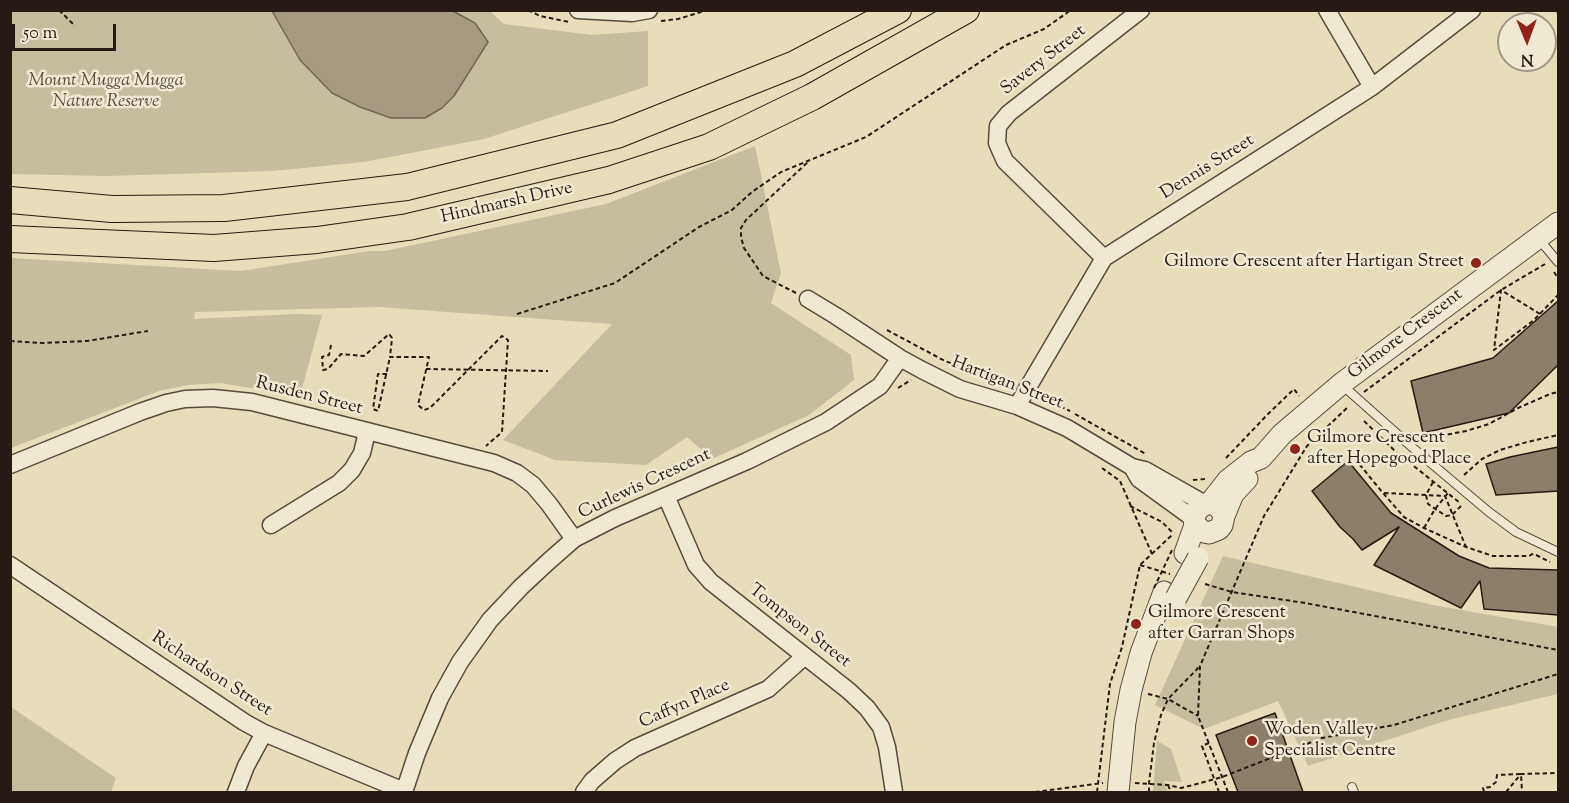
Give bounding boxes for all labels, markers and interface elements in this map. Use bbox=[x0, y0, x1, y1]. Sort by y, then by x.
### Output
scale bar bbox=[15, 12, 118, 50]
north arrow bbox=[1497, 12, 1557, 72]
text: 50 m bbox=[23, 21, 57, 47]
street label: Savery Street bbox=[997, 21, 1091, 101]
text: N bbox=[1521, 47, 1534, 70]
park label: Mount Mugga Mugga Nature Reserve bbox=[28, 71, 184, 113]
street label: Dennis Street bbox=[1157, 131, 1259, 205]
street label: Hindmarsh Drive bbox=[439, 178, 575, 230]
place label: Gilmore Crescent after Hartigan Street bbox=[1164, 252, 1464, 274]
marker: Gilmore Crescent after Hartigan Street bbox=[1469, 256, 1483, 270]
street label: Gilmore Crescent bbox=[1344, 285, 1468, 385]
street label: Hartigan Street bbox=[948, 353, 1066, 415]
street label: Rusden Street bbox=[253, 373, 365, 421]
place label: Gilmore Crescent after Hopegood Place bbox=[1307, 428, 1471, 470]
marker: Gilmore Crescent after Hopegood Place bbox=[1288, 442, 1302, 456]
street label: Curlewis Crescent bbox=[575, 445, 715, 525]
street label: Tompson Street bbox=[744, 580, 854, 674]
place label: Gilmore Crescent after Garran Shops bbox=[1148, 603, 1295, 646]
marker: Gilmore Crescent after Garran Shops bbox=[1129, 617, 1143, 631]
street label: Richardson Street bbox=[147, 628, 275, 722]
street label: Caffyn Place bbox=[636, 675, 734, 735]
place label: Woden Valley Specialist Centre bbox=[1264, 720, 1396, 762]
marker: Woden Valley Specialist Centre bbox=[1245, 734, 1259, 748]

